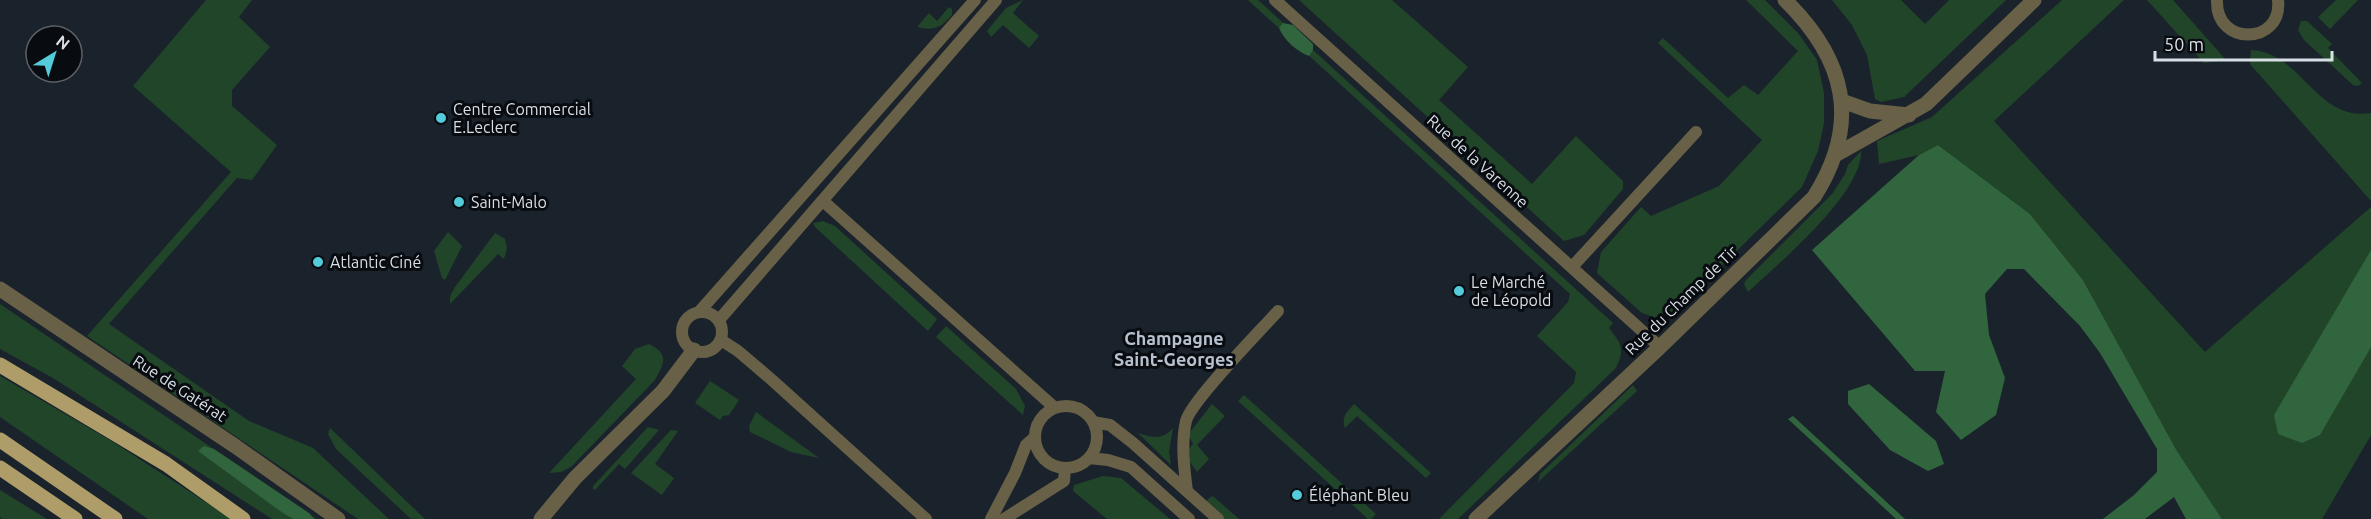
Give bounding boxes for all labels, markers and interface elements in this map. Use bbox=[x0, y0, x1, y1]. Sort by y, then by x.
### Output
north arrow bbox=[24, 24, 84, 84]
scale bar bbox=[2155, 24, 2332, 62]
text: N bbox=[53, 31, 73, 53]
text: 50 m bbox=[2164, 34, 2204, 54]
place label: Centre Commercial E.Leclerc bbox=[453, 100, 591, 136]
marker: Centre Commercial E.Leclerc bbox=[434, 111, 448, 125]
street label: Rue de la Varenne bbox=[1424, 111, 1532, 211]
place label: Saint-Malo bbox=[471, 193, 547, 211]
marker: Saint-Malo bbox=[452, 195, 466, 209]
street label: Rue du Champ de Tir bbox=[1621, 242, 1741, 358]
place label: Atlantic Ciné bbox=[330, 253, 421, 271]
marker: Atlantic Ciné bbox=[311, 255, 325, 269]
place label: Le Marché de Léopold bbox=[1471, 273, 1551, 309]
marker: Le Marché de Léopold bbox=[1452, 284, 1466, 298]
district label: Champagne Saint-Georges bbox=[1114, 328, 1234, 369]
street label: Rue de Gatérat bbox=[130, 351, 231, 425]
place label: Éléphant Bleu bbox=[1309, 484, 1409, 504]
marker: Éléphant Bleu bbox=[1290, 488, 1304, 502]

